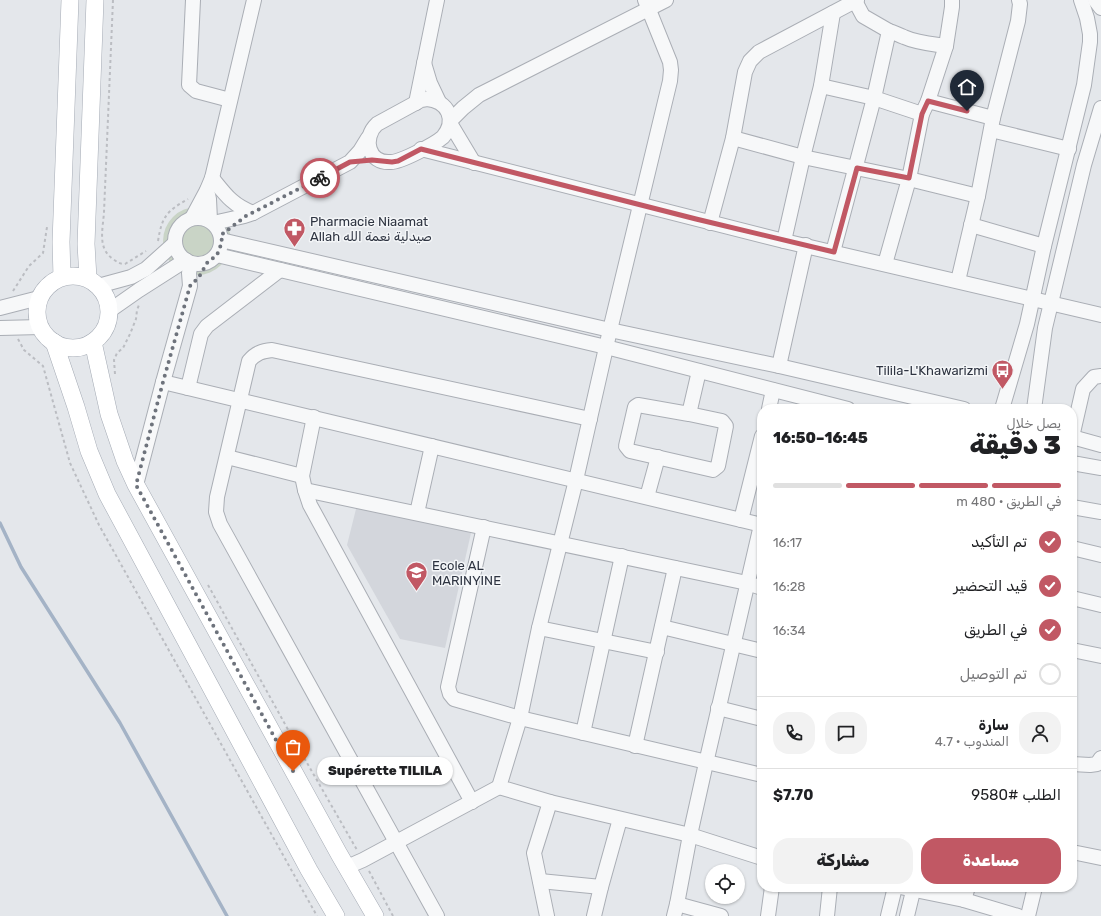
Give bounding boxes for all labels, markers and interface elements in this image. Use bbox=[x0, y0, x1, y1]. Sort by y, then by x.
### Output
pin bbox=[950, 70, 984, 111]
icon: home bbox=[956, 76, 978, 98]
courier bbox=[300, 158, 340, 198]
icon: bike bbox=[309, 167, 331, 189]
place label: Pharmacie Niaamat Allah صيدلية نعمة الله bbox=[310, 214, 432, 244]
pharmacy icon: Pharmacie Niaamat Allah صيدلية نعمة الله bbox=[282, 215, 308, 248]
bus stop icon: Tilila-L'Khawarizmi bbox=[990, 357, 1016, 390]
place label: Tilila-L'Khawarizmi bbox=[876, 363, 988, 378]
text: يصل خلال bbox=[1007, 416, 1061, 431]
text: 16:45–16:50 bbox=[773, 429, 868, 447]
text: 3 دقيقة bbox=[970, 430, 1061, 461]
text: في الطريق · 480 m bbox=[956, 494, 1061, 509]
icon: check bbox=[1039, 531, 1061, 553]
text: تم التأكيد bbox=[971, 533, 1027, 551]
text: 16:17 bbox=[773, 535, 802, 550]
place label: Ecole AL MARINYINE bbox=[432, 558, 501, 588]
school or university icon: Ecole AL MARINYINE bbox=[403, 559, 429, 592]
icon: check bbox=[1039, 575, 1061, 597]
text: قيد التحضير bbox=[954, 577, 1027, 595]
text: 16:28 bbox=[773, 579, 806, 594]
icon: check bbox=[1039, 619, 1061, 641]
text: في الطريق bbox=[964, 621, 1027, 639]
text: 16:34 bbox=[773, 623, 806, 638]
text: تم التوصيل bbox=[960, 665, 1027, 683]
button: phone bbox=[773, 712, 815, 754]
button: chat bbox=[825, 712, 867, 754]
button: person bbox=[1019, 712, 1061, 754]
text: سارة bbox=[979, 716, 1009, 734]
pin bbox=[276, 730, 310, 771]
text: المندوب · 4.7 bbox=[935, 734, 1009, 749]
icon: bag bbox=[282, 736, 304, 758]
callout: Supérette TILILA bbox=[317, 757, 453, 785]
text: Supérette TILILA bbox=[328, 763, 442, 778]
text: $7.70 bbox=[773, 786, 813, 804]
text: الطلب #9580 bbox=[971, 786, 1061, 804]
button: مشاركة bbox=[773, 838, 913, 884]
button: مساعدة bbox=[921, 838, 1061, 884]
map controls bbox=[705, 864, 745, 904]
button: locate bbox=[705, 864, 745, 904]

